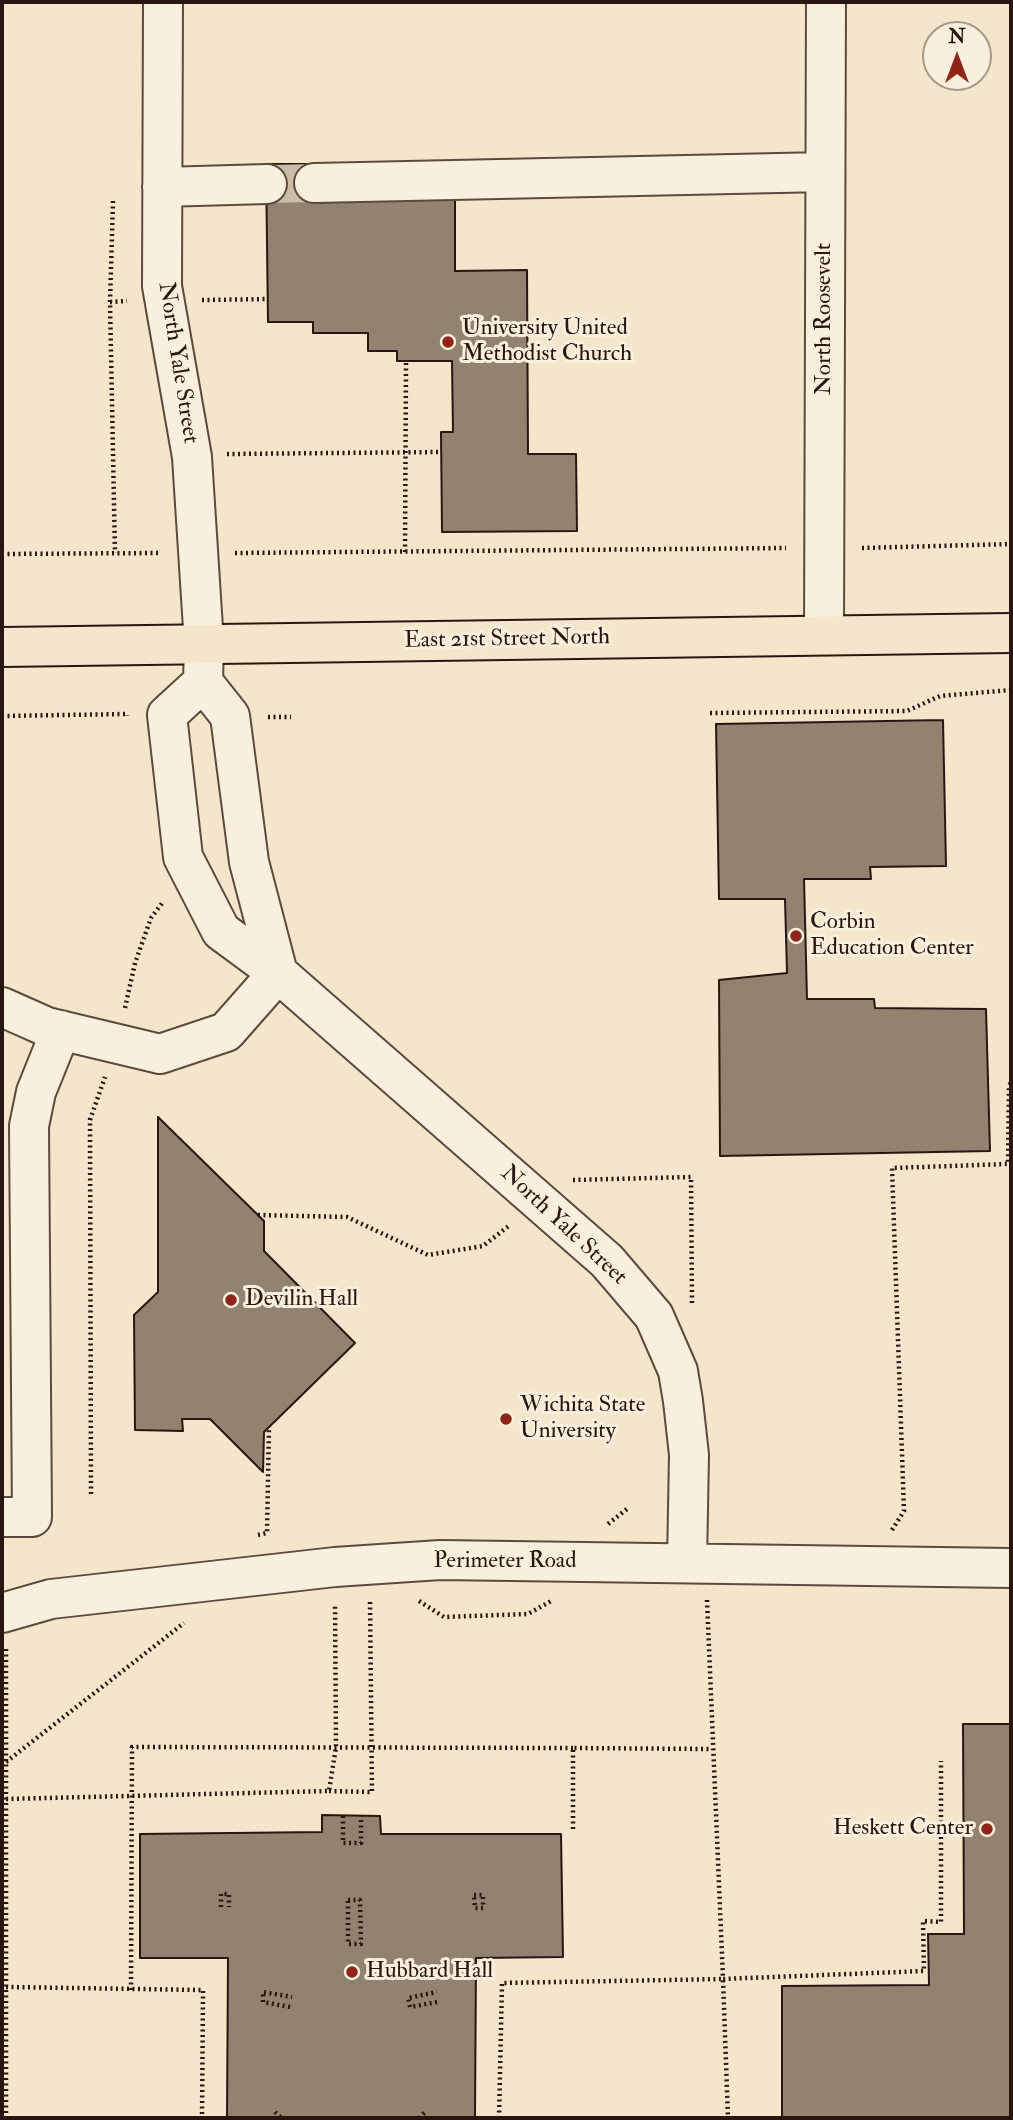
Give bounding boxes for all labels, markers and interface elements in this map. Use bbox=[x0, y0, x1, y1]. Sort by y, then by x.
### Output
north arrow bbox=[922, 21, 992, 91]
text: N bbox=[948, 25, 966, 49]
street label: North Roosevelt bbox=[811, 243, 839, 395]
street label: North Yale Street bbox=[151, 280, 203, 446]
place label: University United Methodist Church bbox=[462, 315, 632, 369]
marker: University United Methodist Church bbox=[440, 334, 456, 350]
street label: East 21st Street North bbox=[404, 624, 610, 656]
place label: Corbin Education Center bbox=[810, 909, 974, 963]
marker: Corbin Education Center bbox=[788, 928, 804, 944]
street label: North Yale Street bbox=[494, 1160, 632, 1292]
place label: Devilin Hall bbox=[245, 1286, 358, 1314]
marker: Devilin Hall bbox=[223, 1292, 239, 1308]
place label: Wichita State University bbox=[520, 1392, 645, 1446]
marker: Wichita State University bbox=[498, 1411, 514, 1427]
street label: Perimeter Road bbox=[433, 1548, 577, 1576]
place label: Heskett Center bbox=[833, 1815, 973, 1843]
marker: Heskett Center bbox=[979, 1821, 995, 1837]
place label: Hubbard Hall bbox=[366, 1958, 493, 1986]
marker: Hubbard Hall bbox=[344, 1964, 360, 1980]

